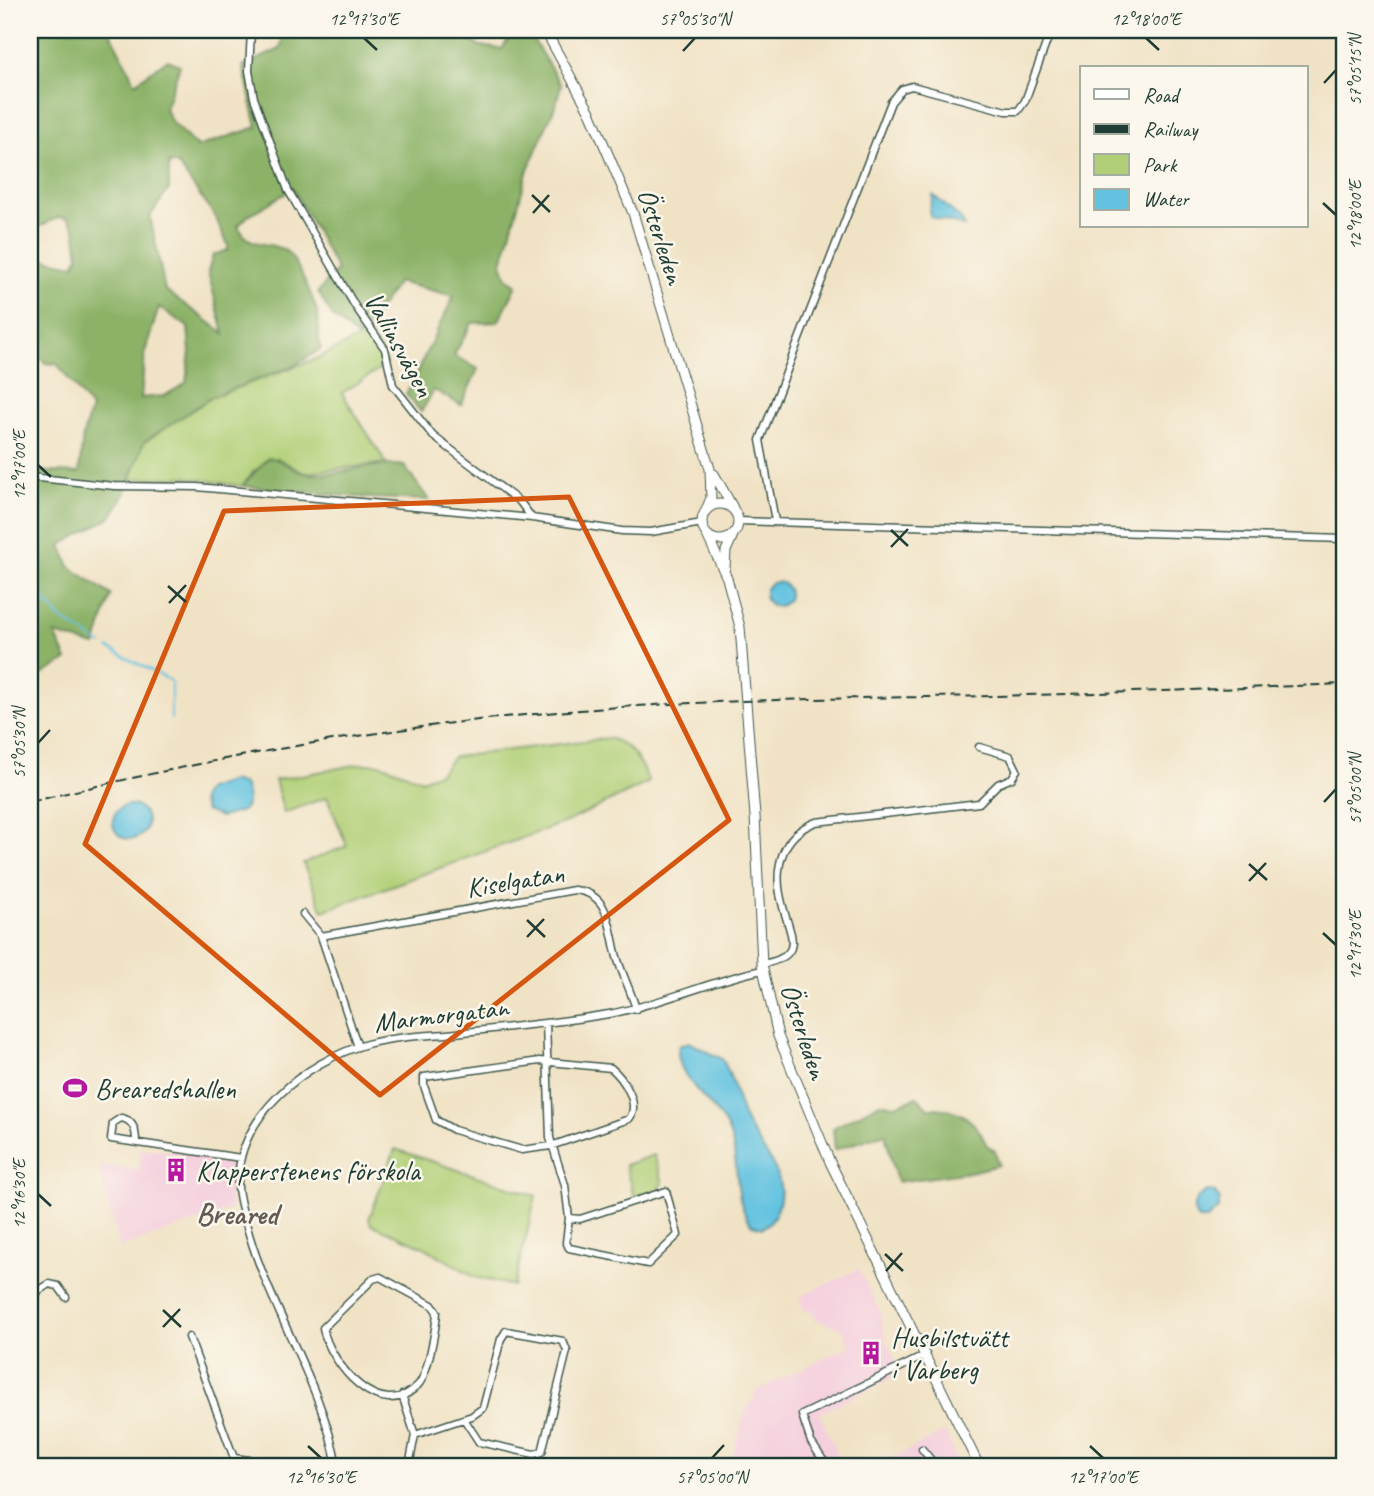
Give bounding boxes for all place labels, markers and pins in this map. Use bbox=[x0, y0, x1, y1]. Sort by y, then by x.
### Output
place label: Brearedshallen bbox=[95, 1071, 236, 1106]
sports icon: Brearedshallen bbox=[61, 1074, 89, 1102]
place label: Klapperstenens förskola bbox=[196, 1153, 422, 1188]
building icon: Klapperstenens förskola bbox=[162, 1156, 190, 1184]
place label: Husbilstvätt i Varberg bbox=[891, 1320, 1010, 1387]
building icon: Husbilstvätt i Varberg bbox=[857, 1339, 885, 1367]

